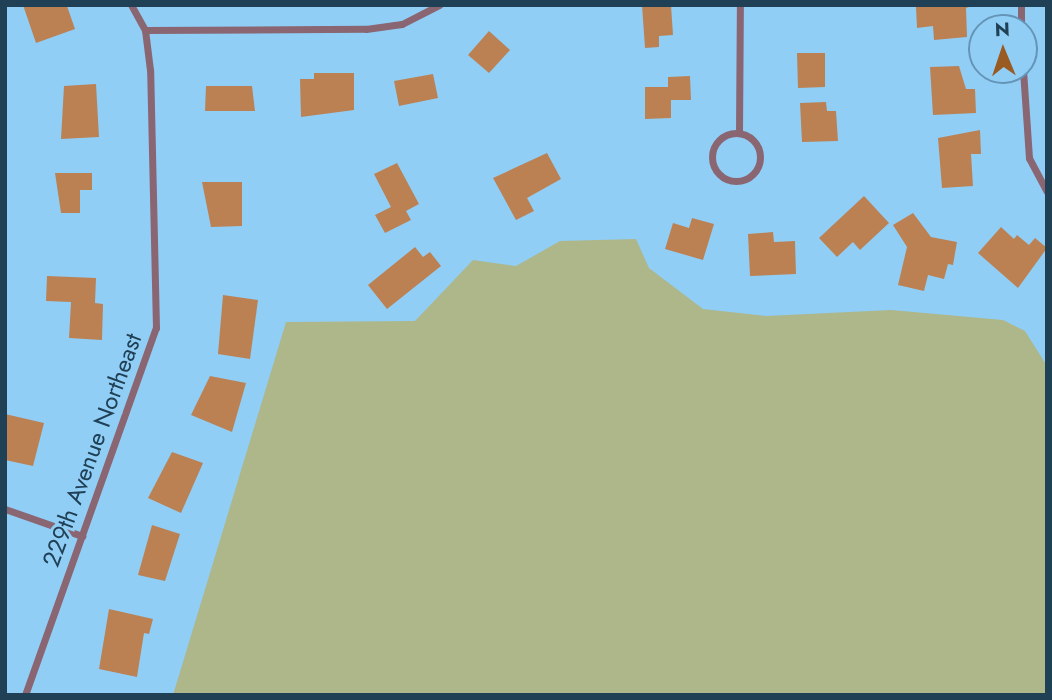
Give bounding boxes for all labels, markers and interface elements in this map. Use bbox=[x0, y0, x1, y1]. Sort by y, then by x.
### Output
north arrow bbox=[968, 14, 1038, 84]
text: N bbox=[994, 16, 1010, 43]
street label: 229th Avenue Northeast bbox=[36, 329, 148, 571]

